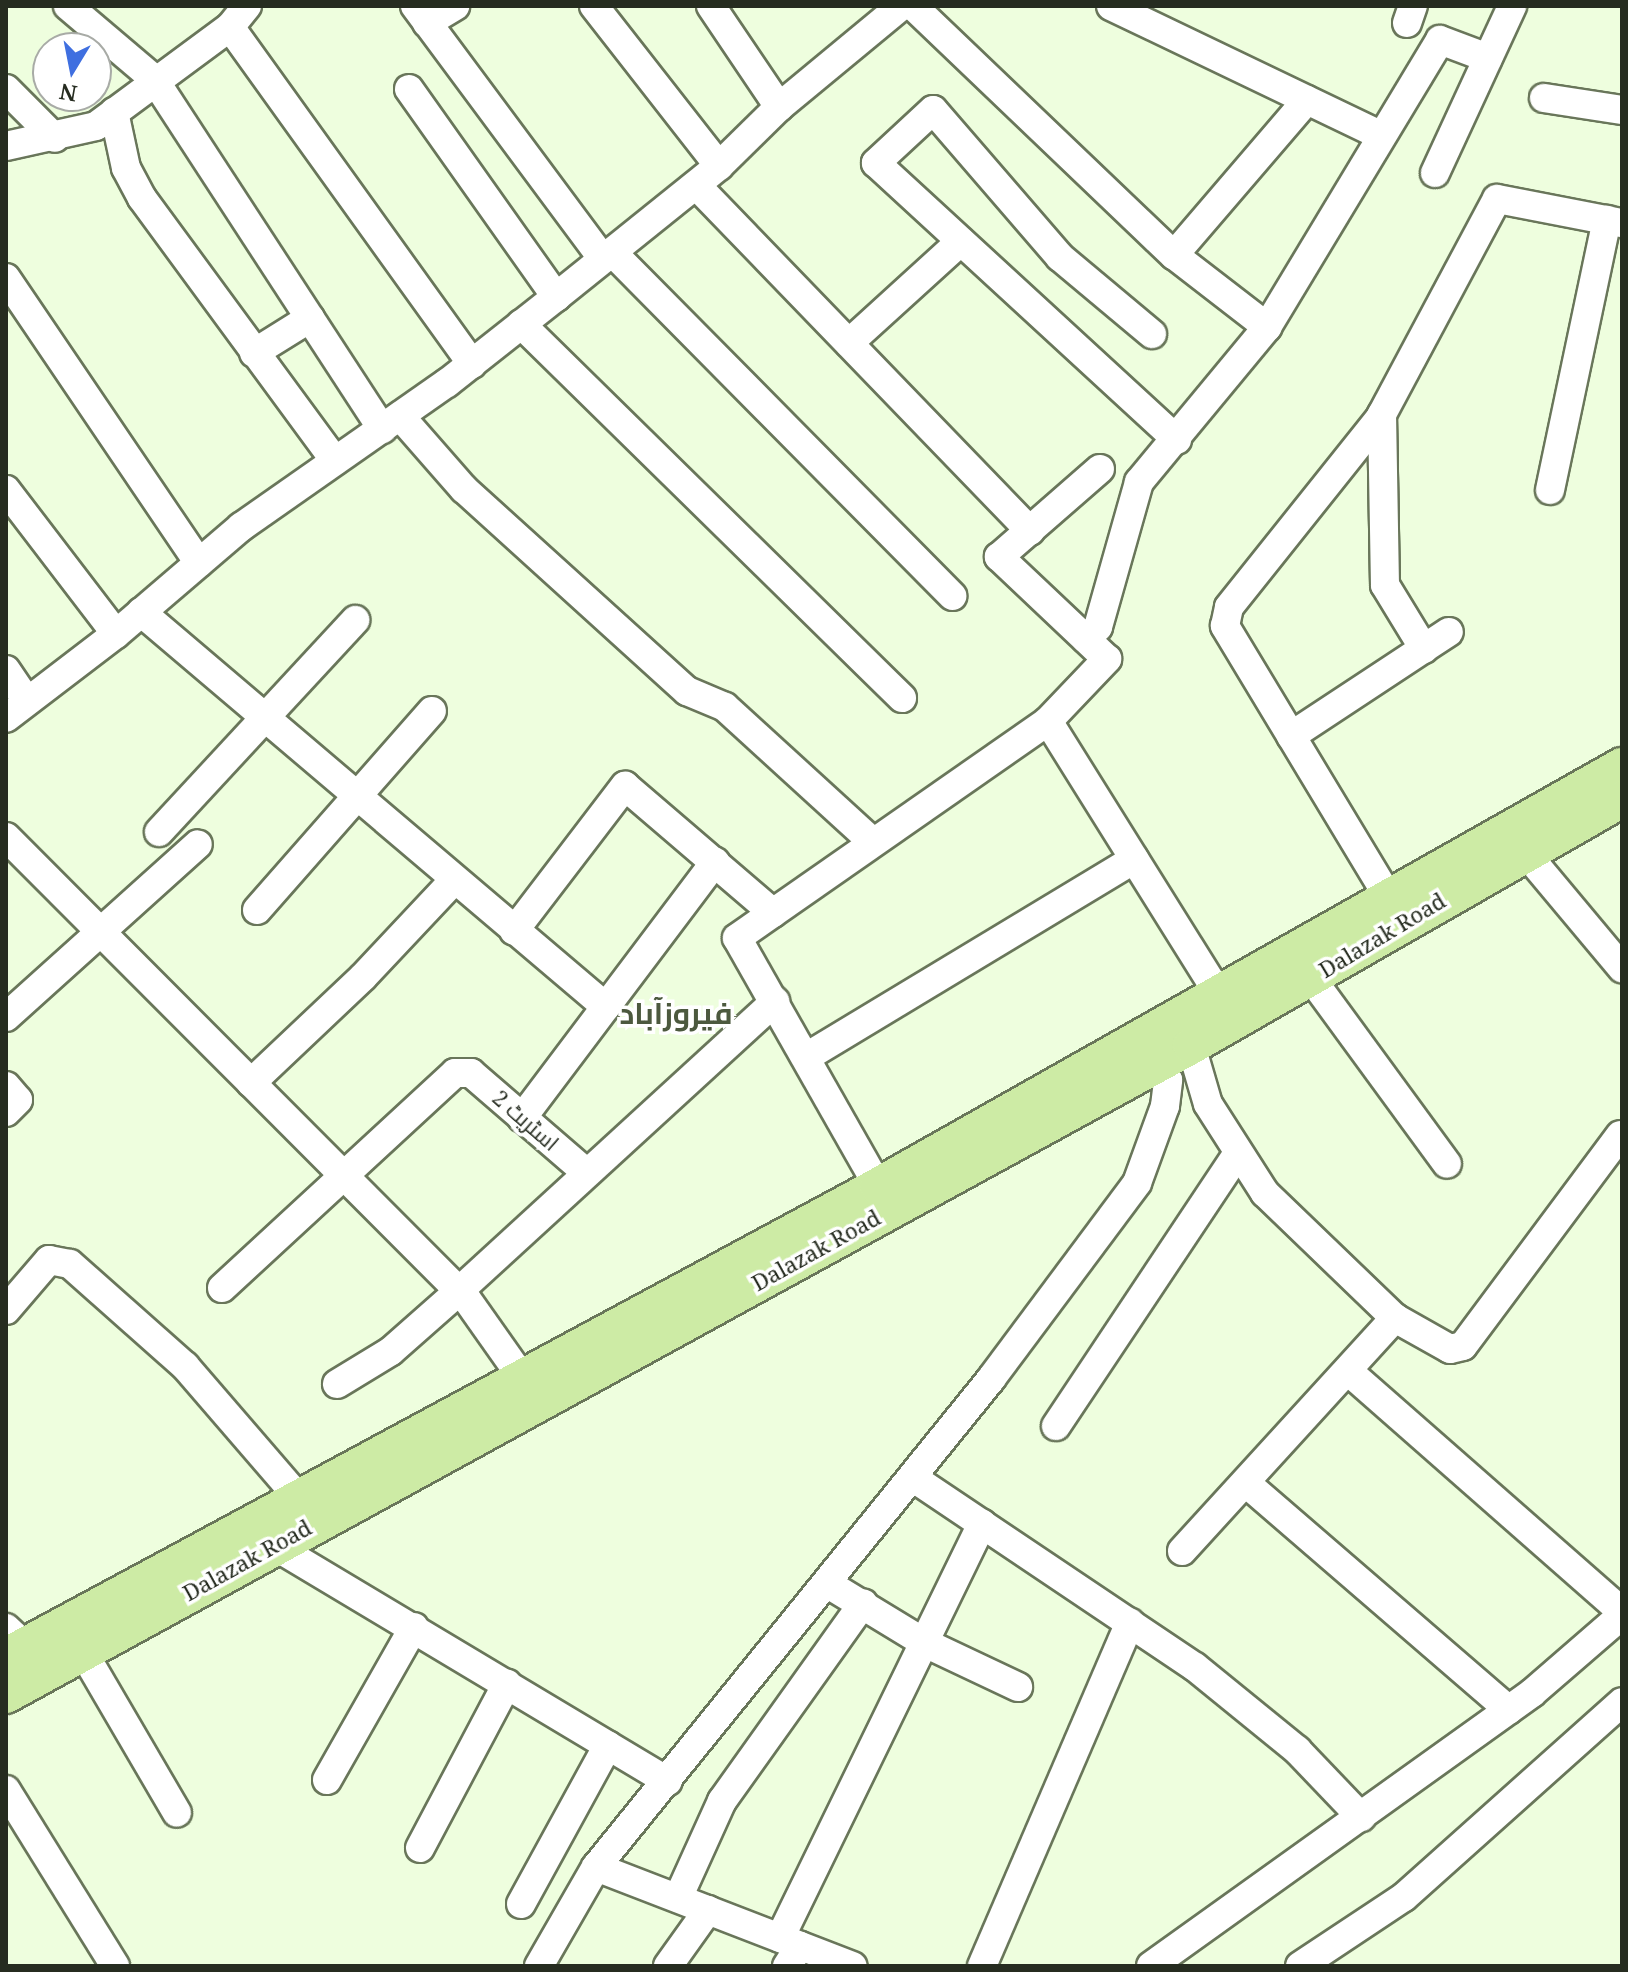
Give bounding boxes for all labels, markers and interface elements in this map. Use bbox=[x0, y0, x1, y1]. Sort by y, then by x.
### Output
north arrow bbox=[32, 32, 112, 112]
text: N bbox=[57, 77, 79, 110]
street label: Dalazak Road bbox=[1314, 887, 1450, 983]
district label: فیروزآباد bbox=[619, 995, 733, 1031]
street label: اسٹریٹ 2 bbox=[488, 1084, 564, 1156]
street label: Dalazak Road bbox=[747, 1204, 885, 1296]
street label: Dalazak Road bbox=[178, 1514, 316, 1606]

